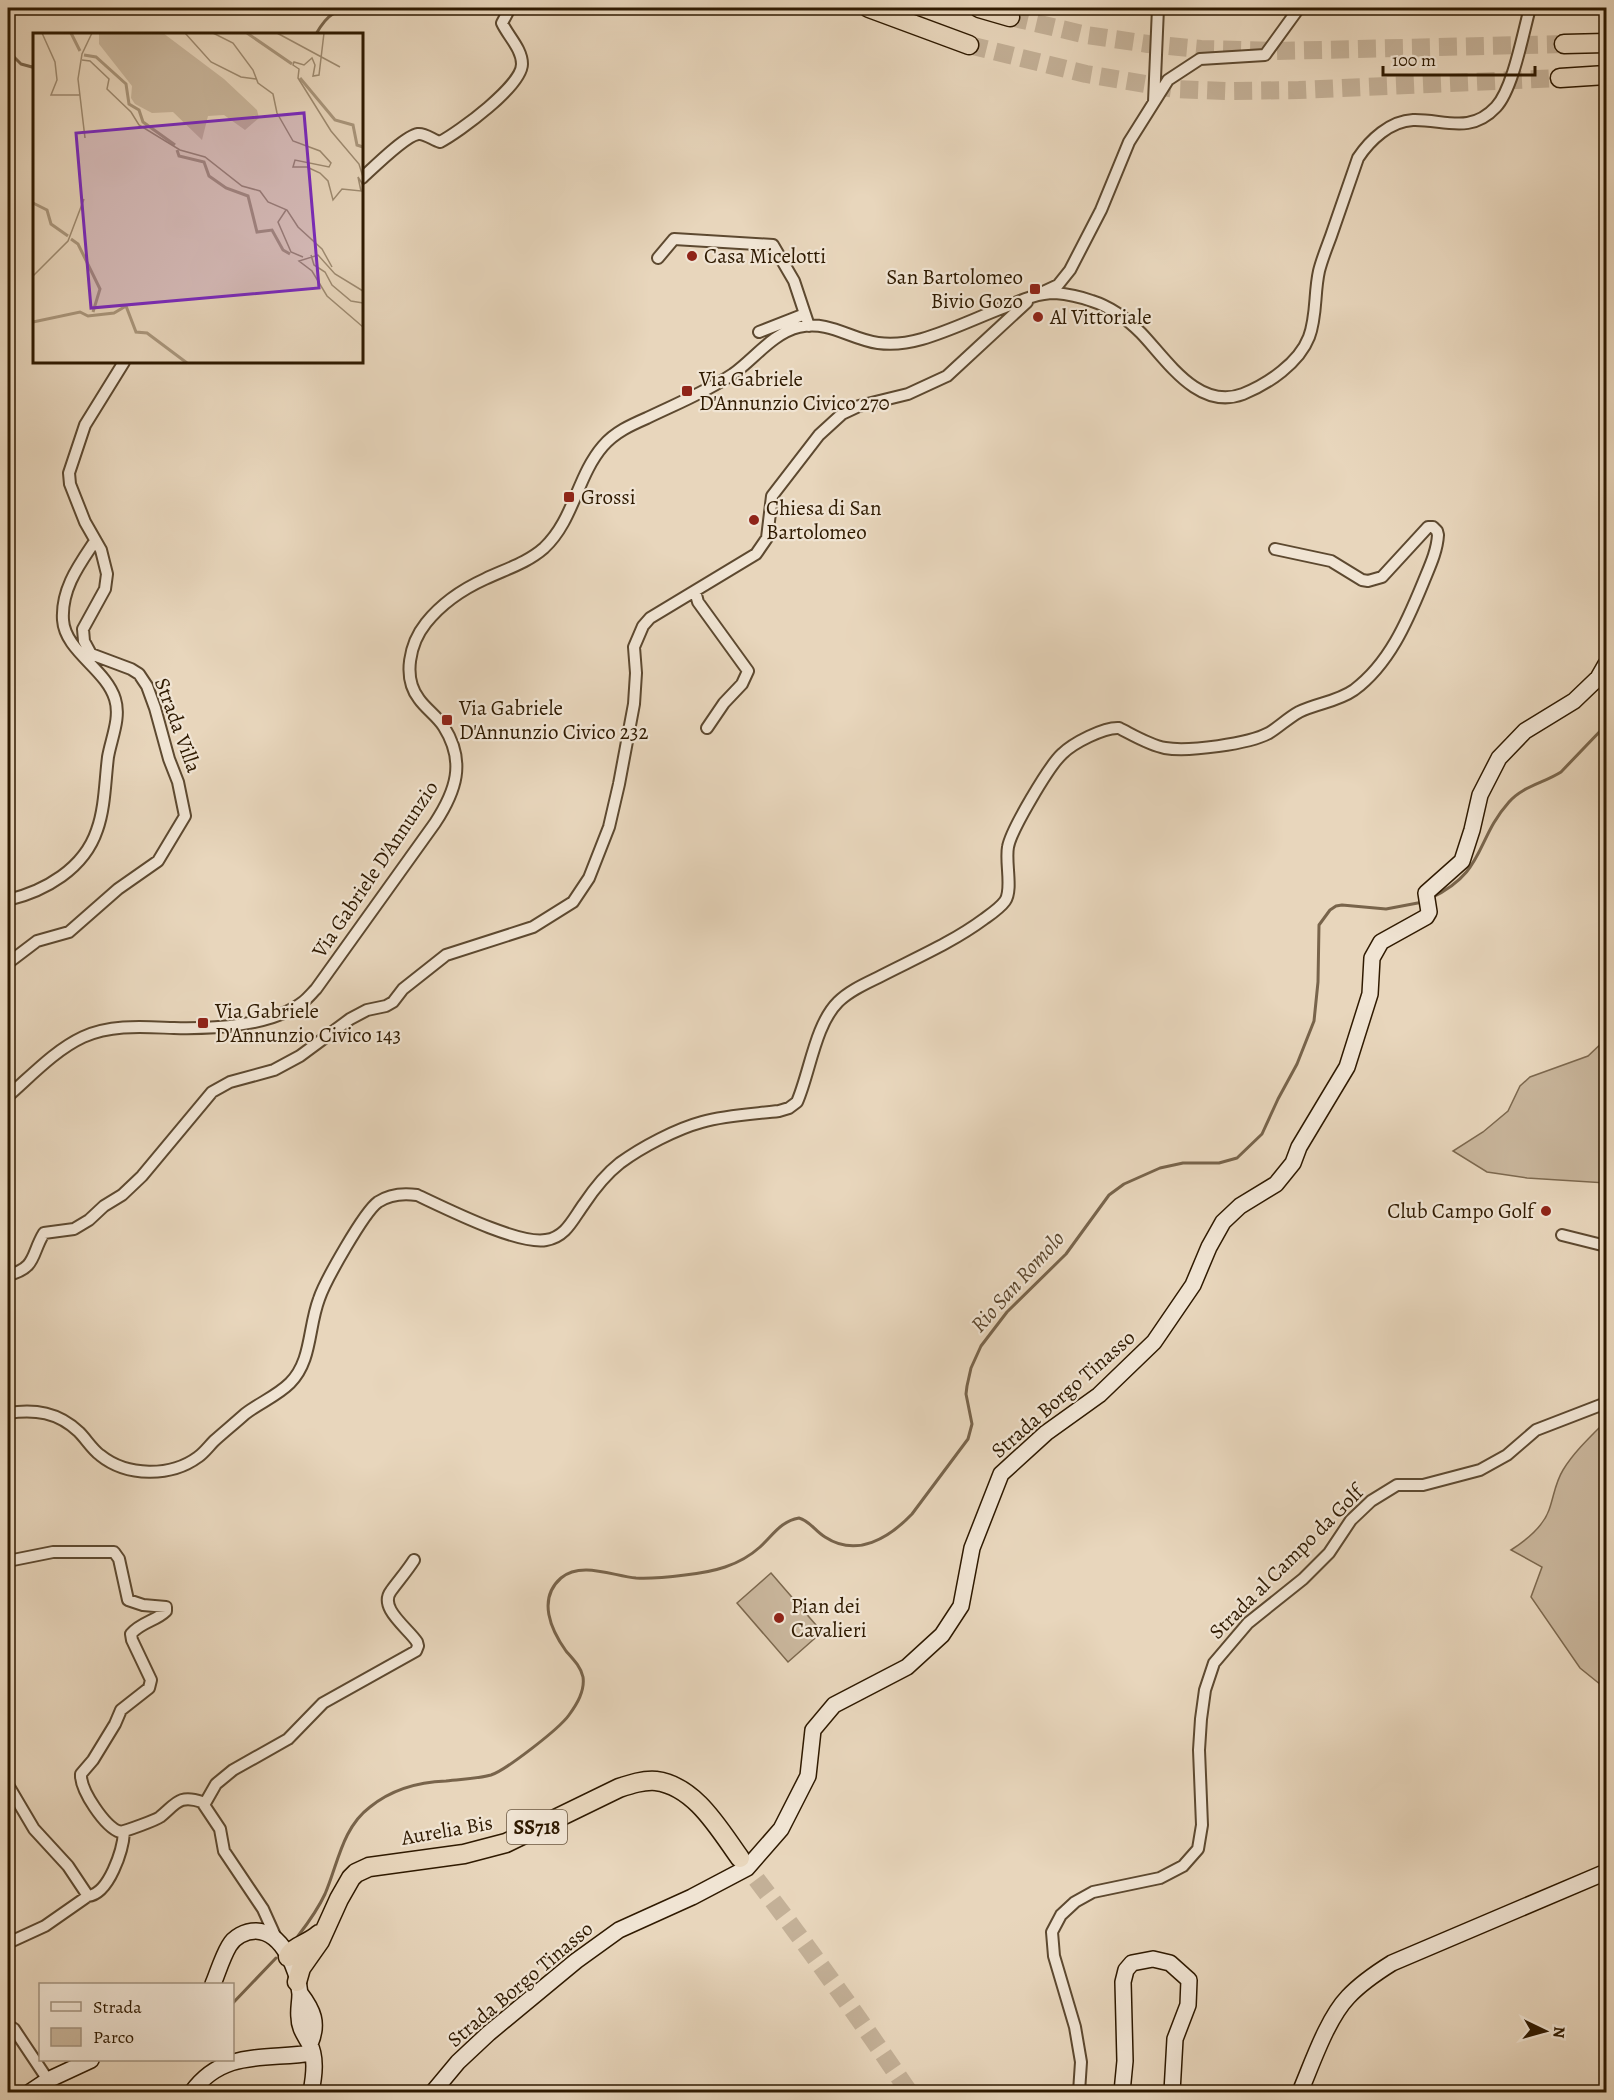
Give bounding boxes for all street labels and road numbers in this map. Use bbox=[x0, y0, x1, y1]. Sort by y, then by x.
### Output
street label: Strada Villa bbox=[148, 674, 208, 776]
street label: Via Gabriele D'Annunzio bbox=[305, 775, 445, 964]
street label: Strada Borgo Tinasso bbox=[985, 1324, 1141, 1464]
street label: Strada al Campo da Golf bbox=[1203, 1477, 1371, 1645]
street label: Aurelia Bis bbox=[398, 1808, 495, 1852]
road number: SS718 bbox=[507, 1810, 567, 1844]
street label: Strada Borgo Tinasso bbox=[441, 1915, 599, 2053]

